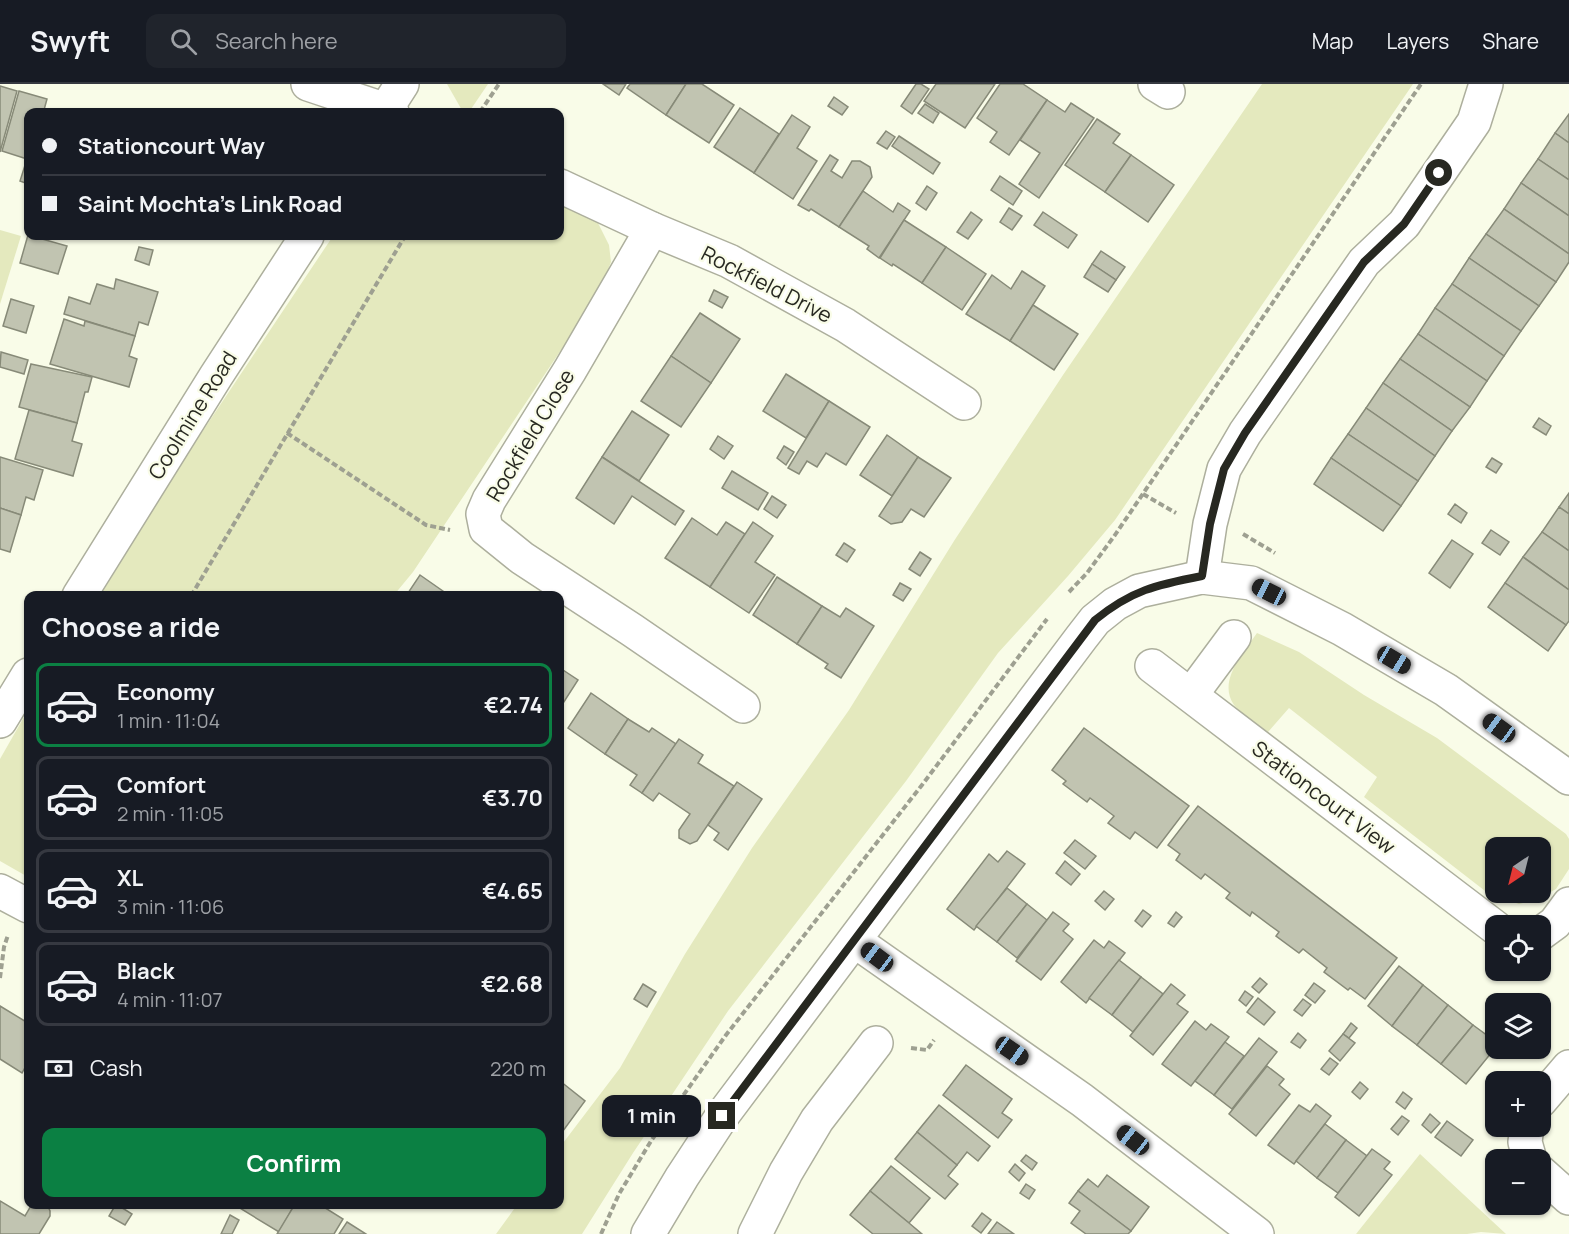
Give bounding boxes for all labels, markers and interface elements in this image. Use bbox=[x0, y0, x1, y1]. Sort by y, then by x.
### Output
search box bbox=[146, 14, 566, 68]
text: Swyft bbox=[30, 22, 110, 60]
icon: search bbox=[167, 25, 200, 58]
text: Search here bbox=[215, 26, 338, 56]
text: Map bbox=[1312, 27, 1353, 55]
text: Layers bbox=[1386, 27, 1449, 55]
text: Share bbox=[1482, 27, 1539, 55]
text: Stationcourt Way bbox=[78, 131, 265, 161]
route start bbox=[1425, 159, 1452, 186]
text: Saint Mochta's Link Road bbox=[78, 189, 342, 219]
street label: Rockfield Drive bbox=[697, 239, 837, 329]
street label: Coolmine Road bbox=[141, 346, 243, 484]
street label: Rockfield Close bbox=[479, 364, 581, 506]
car bbox=[1249, 576, 1289, 608]
text: Choose a ride bbox=[42, 608, 220, 645]
car bbox=[1374, 643, 1414, 677]
text: Economy bbox=[117, 677, 215, 707]
icon: car bbox=[45, 678, 99, 732]
text: €2.74 bbox=[484, 690, 543, 720]
text: 1 min · 11:04 bbox=[117, 707, 220, 734]
car bbox=[1479, 710, 1519, 746]
street label: Stationcourt View bbox=[1247, 734, 1401, 860]
text: Comfort bbox=[117, 770, 206, 800]
icon: car bbox=[45, 771, 99, 825]
text: €3.70 bbox=[482, 783, 543, 813]
text: 2 min · 11:05 bbox=[117, 800, 224, 827]
north arrow bbox=[1485, 837, 1551, 903]
map controls bbox=[1485, 837, 1551, 1215]
text: XL bbox=[117, 863, 143, 893]
icon: car bbox=[45, 864, 99, 918]
text: €4.65 bbox=[482, 876, 543, 906]
text: 3 min · 11:06 bbox=[117, 893, 224, 920]
button: locate bbox=[1485, 915, 1551, 981]
car bbox=[857, 939, 897, 975]
text: Black bbox=[117, 956, 174, 986]
icon: car bbox=[45, 957, 99, 1011]
text: €2.68 bbox=[481, 969, 543, 999]
text: 4 min · 11:07 bbox=[117, 986, 223, 1013]
button: layers bbox=[1485, 993, 1551, 1059]
car bbox=[992, 1033, 1032, 1069]
icon: cash bbox=[42, 1052, 75, 1085]
text: Cash bbox=[90, 1053, 143, 1083]
text: 220 m bbox=[490, 1055, 546, 1082]
button: + bbox=[1485, 1071, 1551, 1137]
callout: 1 min bbox=[602, 1095, 701, 1137]
text: 1 min bbox=[627, 1102, 676, 1129]
route end bbox=[708, 1102, 735, 1129]
car bbox=[1113, 1122, 1153, 1158]
button: Confirm bbox=[42, 1128, 546, 1197]
button: − bbox=[1485, 1149, 1551, 1215]

